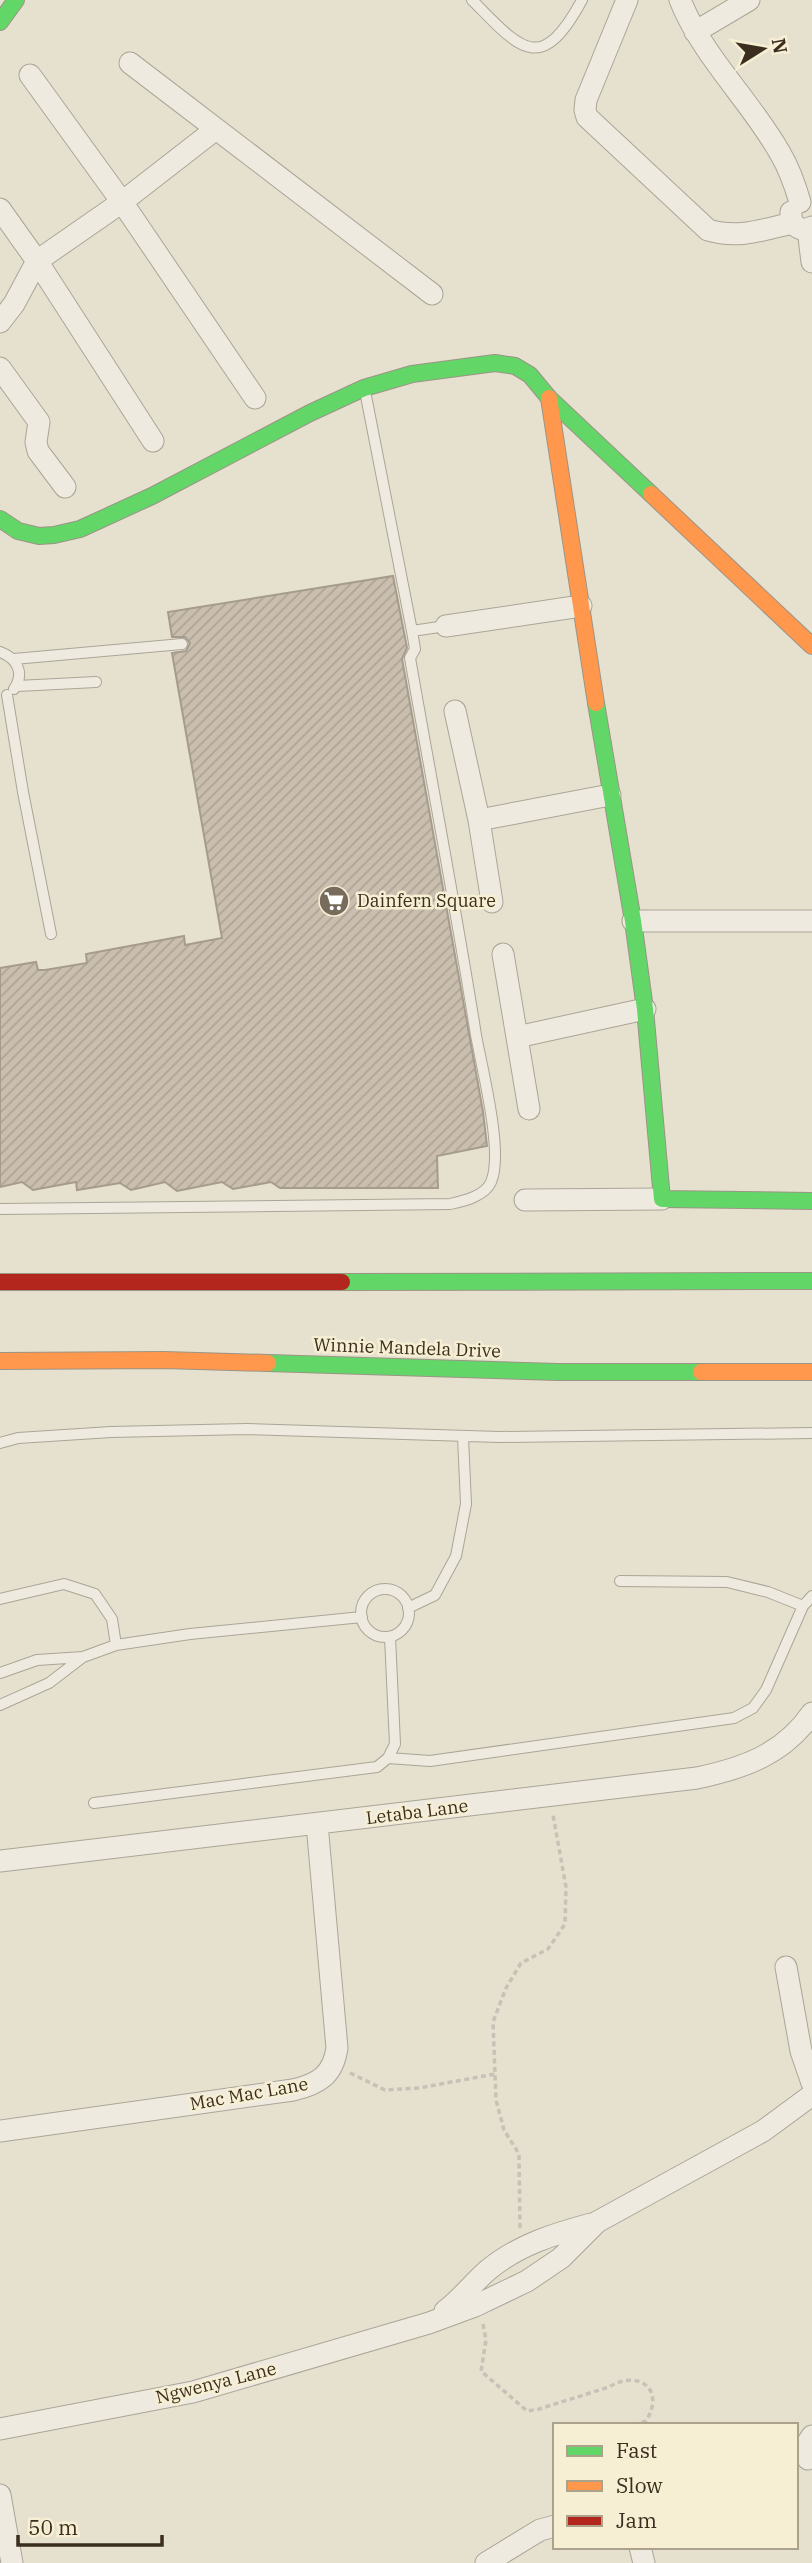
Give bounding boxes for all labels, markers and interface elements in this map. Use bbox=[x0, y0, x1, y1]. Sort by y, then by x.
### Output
north arrow bbox=[728, 14, 798, 84]
text: N bbox=[766, 36, 793, 55]
supermarket icon: Dainfern Square bbox=[317, 884, 351, 918]
place label: Dainfern Square bbox=[357, 889, 496, 912]
street label: Winnie Mandela Drive bbox=[313, 1333, 501, 1362]
street label: Letaba Lane bbox=[364, 1794, 469, 1829]
street label: Mac Mac Lane bbox=[188, 2072, 310, 2115]
street label: Ngwenya Lane bbox=[153, 2356, 279, 2409]
legend bbox=[553, 2423, 798, 2549]
text: Fast bbox=[616, 2436, 657, 2464]
text: Slow bbox=[616, 2471, 663, 2499]
scale bar bbox=[18, 2504, 161, 2548]
text: Jam bbox=[616, 2506, 657, 2534]
text: 50 m bbox=[28, 2513, 78, 2541]

